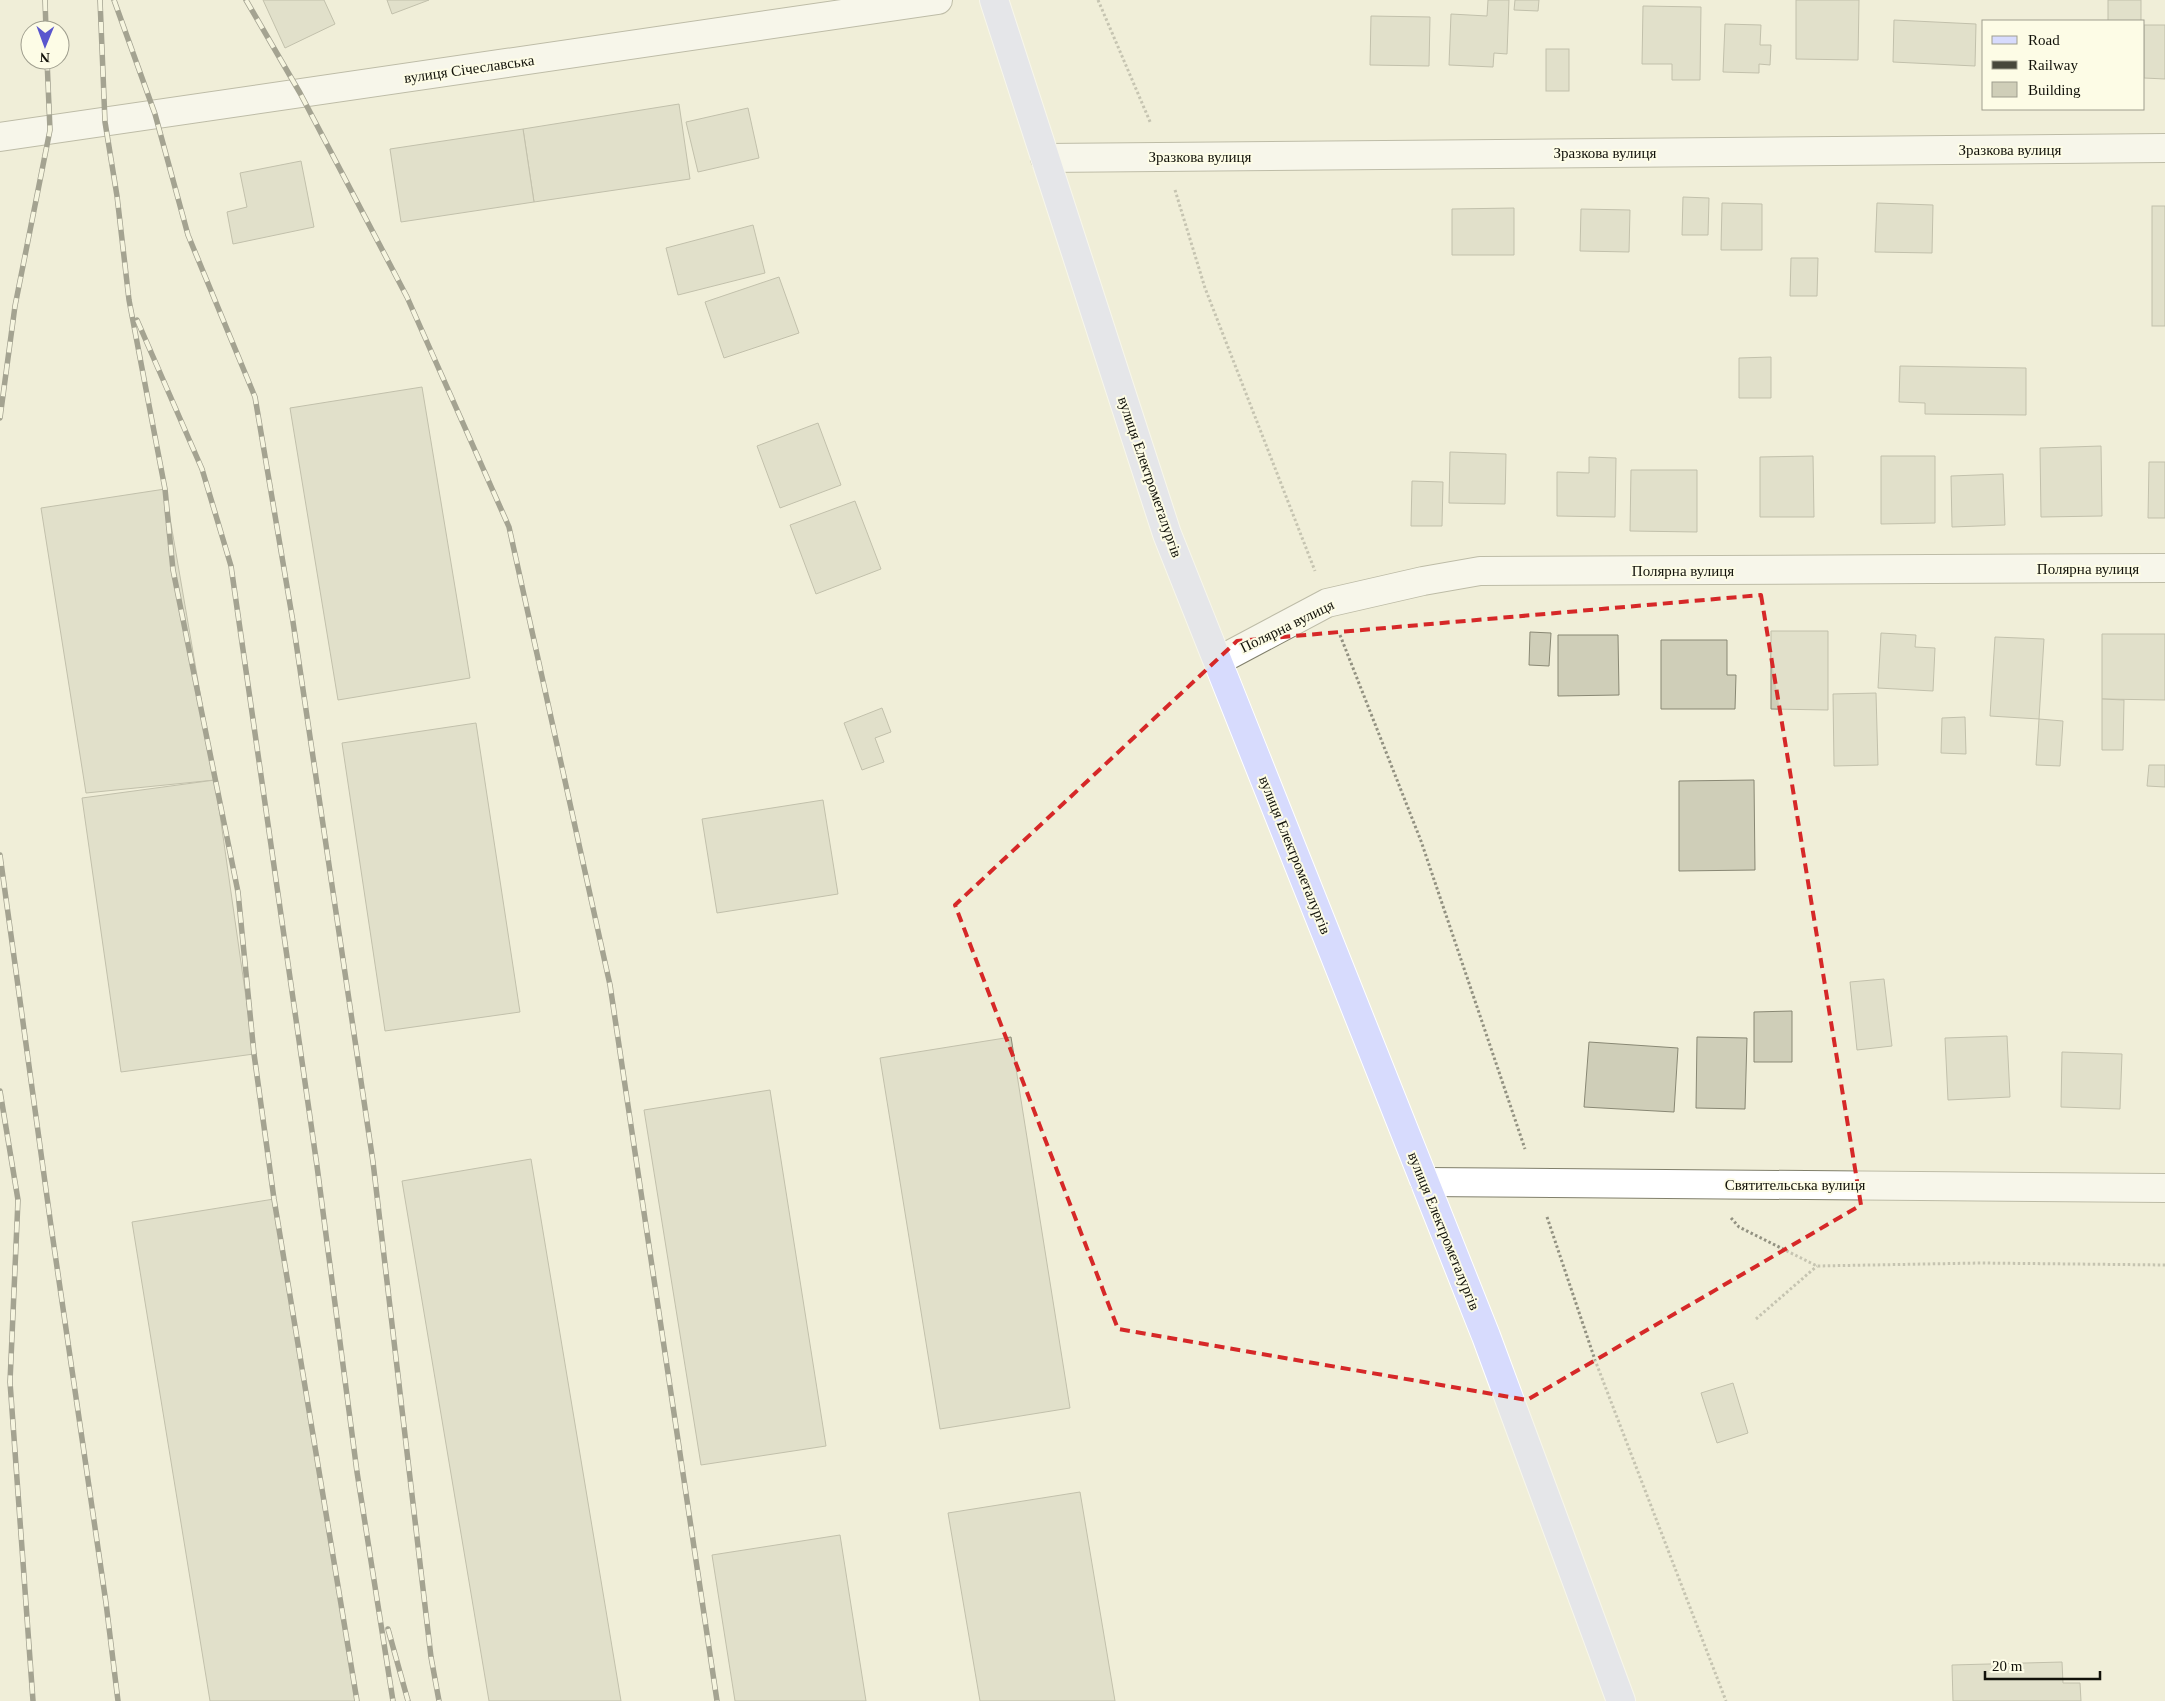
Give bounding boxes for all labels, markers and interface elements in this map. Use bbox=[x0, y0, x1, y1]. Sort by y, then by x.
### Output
north arrow bbox=[20, 20, 70, 70]
legend bbox=[1982, 20, 2145, 110]
text: Road bbox=[2028, 32, 2060, 48]
text: N bbox=[40, 50, 50, 65]
street label: вулиця Січеславська bbox=[403, 52, 535, 86]
text: Railway bbox=[2028, 57, 2078, 73]
text: Building bbox=[2028, 82, 2081, 98]
street label: Зразкова вулиця bbox=[1959, 142, 2061, 158]
street label: Зразкова вулиця bbox=[1554, 145, 1656, 161]
street label: Зразкова вулиця bbox=[1149, 149, 1251, 165]
street label: вулиця Електрометалургів bbox=[1115, 394, 1185, 560]
street label: Полярна вулиця bbox=[2037, 561, 2139, 577]
street label: Полярна вулиця bbox=[1632, 563, 1734, 579]
street label: Полярна вулиця bbox=[1238, 596, 1337, 656]
street label: вулиця Електрометалургів bbox=[1256, 774, 1334, 936]
street label: вулиця Електрометалургів bbox=[1405, 1150, 1483, 1312]
street label: Святительська вулиця bbox=[1725, 1177, 1865, 1193]
scale bar bbox=[1985, 1648, 2100, 1680]
text: 20 m bbox=[1992, 1658, 2023, 1674]

